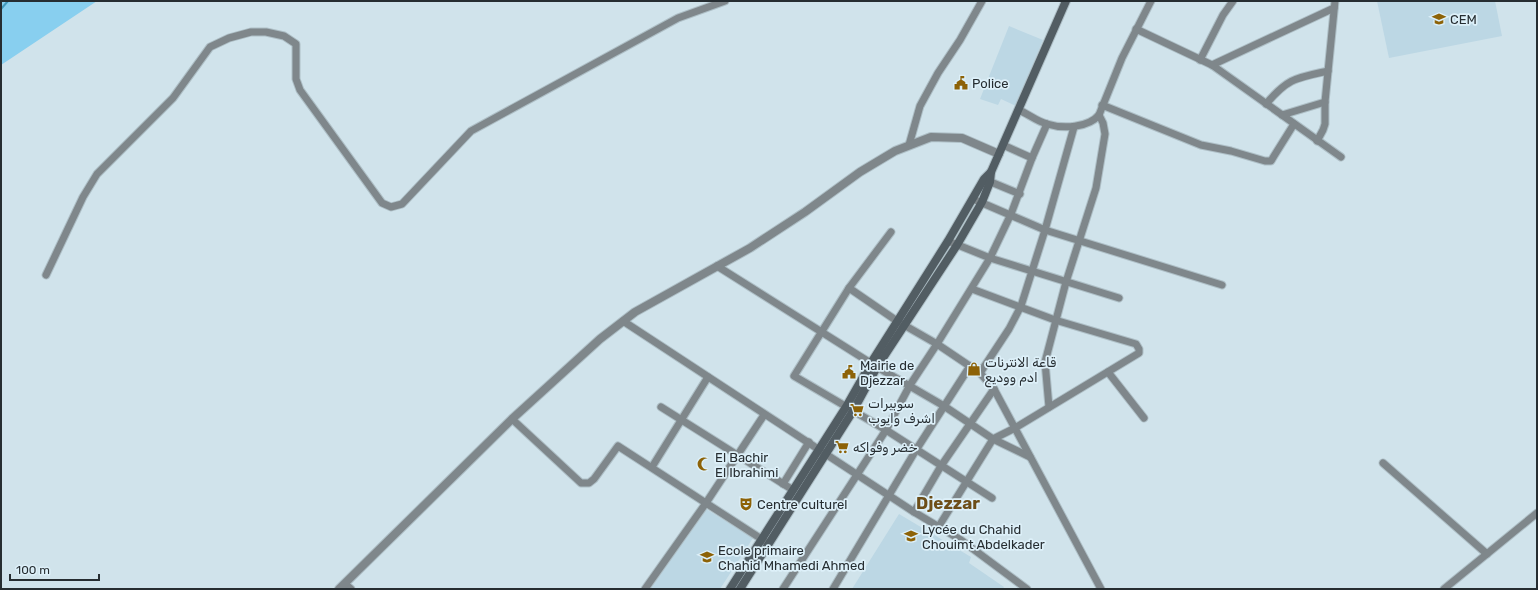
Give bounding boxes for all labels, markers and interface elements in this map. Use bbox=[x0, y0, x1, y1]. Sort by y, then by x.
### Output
school or university icon: CEM bbox=[1431, 11, 1447, 27]
place label: CEM bbox=[1450, 12, 1477, 27]
public building icon: Police bbox=[953, 75, 969, 91]
place label: Police bbox=[972, 76, 1008, 91]
place label: قاعة الانترنات ادم ووديع bbox=[985, 355, 1056, 388]
place label: Mairie de Djezzar bbox=[860, 358, 914, 388]
shop icon: قاعة الانترنات ادم ووديع bbox=[966, 361, 982, 377]
public building icon: Mairie de Djezzar bbox=[841, 364, 857, 380]
place label: سوبيرات اشرف وايوب bbox=[868, 396, 935, 427]
supermarket icon: سوبيرات اشرف وايوب bbox=[849, 402, 865, 418]
supermarket icon: خضر وفواكه bbox=[834, 439, 850, 455]
place label: خضر وفواكه bbox=[853, 440, 918, 456]
place label: El Bachir El Ibrahimi bbox=[715, 450, 778, 480]
mosque icon: El Bachir El Ibrahimi bbox=[696, 456, 712, 472]
district label: Djezzar bbox=[916, 493, 980, 513]
theatre icon: Centre culturel bbox=[738, 496, 754, 512]
place label: Centre culturel bbox=[757, 497, 847, 512]
place label: Lycée du Chahid Chouimt Abdelkader bbox=[922, 522, 1045, 552]
school or university icon: Lycée du Chahid Chouimt Abdelkader bbox=[903, 528, 919, 544]
place label: Ecole primaire Chahid Mhamedi Ahmed bbox=[718, 543, 865, 573]
school or university icon: Ecole primaire Chahid Mhamedi Ahmed bbox=[699, 549, 715, 565]
scale bar bbox=[10, 556, 99, 582]
text: 100 m bbox=[16, 563, 50, 577]

